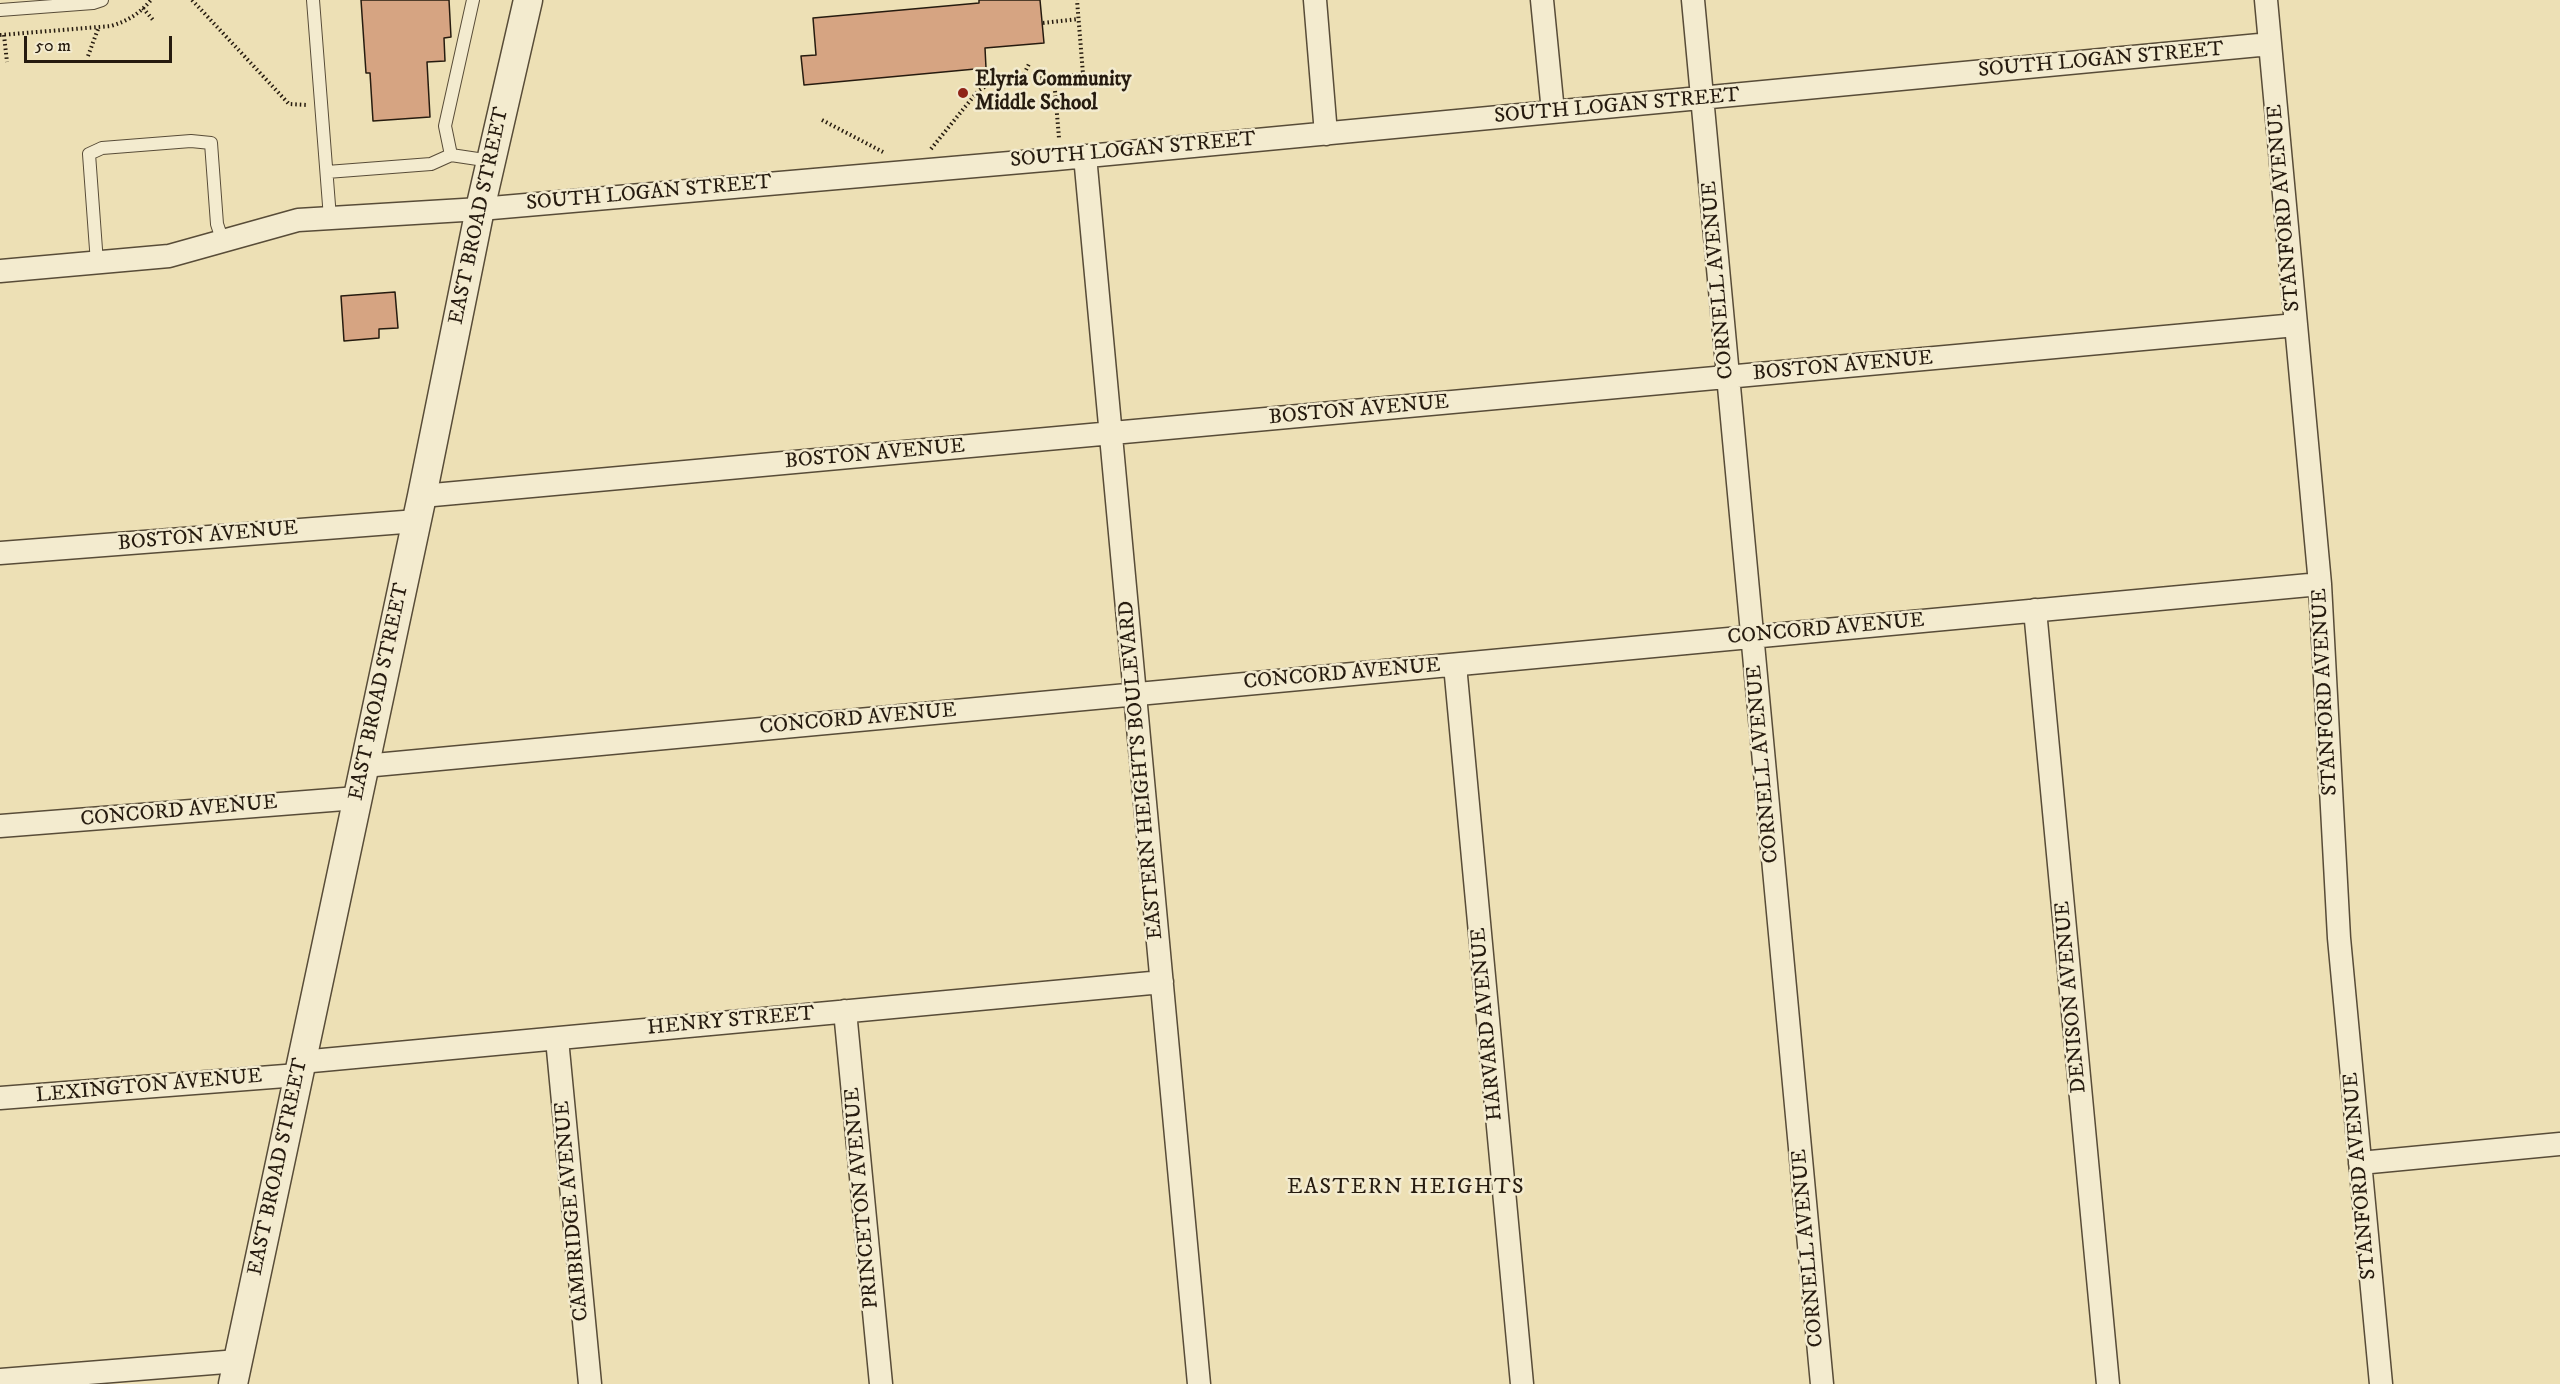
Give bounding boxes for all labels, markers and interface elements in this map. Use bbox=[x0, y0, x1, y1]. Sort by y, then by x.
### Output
scale bar bbox=[27, 24, 176, 62]
text: 50 m bbox=[35, 35, 71, 57]
street label: SOUTH LOGAN STREET bbox=[1977, 38, 2225, 84]
place label: Elyria Community Middle School bbox=[975, 68, 1131, 118]
street label: SOUTH LOGAN STREET bbox=[1493, 84, 1741, 130]
marker: Elyria Community Middle School bbox=[956, 86, 970, 100]
street label: STANFORD AVENUE bbox=[2263, 103, 2307, 313]
street label: EAST BROAD STREET bbox=[445, 105, 515, 327]
street label: SOUTH LOGAN STREET bbox=[1009, 128, 1257, 174]
street label: SOUTH LOGAN STREET bbox=[525, 171, 773, 217]
street label: CORNELL AVENUE bbox=[1698, 180, 1740, 380]
street label: BOSTON AVENUE bbox=[1752, 347, 1934, 387]
street label: BOSTON AVENUE bbox=[1268, 391, 1450, 431]
street label: BOSTON AVENUE bbox=[784, 435, 966, 475]
street label: BOSTON AVENUE bbox=[117, 517, 299, 557]
street label: EAST BROAD STREET bbox=[345, 581, 415, 803]
street label: STANFORD AVENUE bbox=[2308, 588, 2344, 796]
street label: EASTERN HEIGHTS BOULEVARD bbox=[1115, 599, 1169, 941]
street label: CONCORD AVENUE bbox=[1726, 609, 1926, 651]
street label: CONCORD AVENUE bbox=[1242, 654, 1442, 696]
street label: CORNELL AVENUE bbox=[1743, 664, 1785, 864]
street label: CONCORD AVENUE bbox=[758, 699, 958, 741]
street label: CONCORD AVENUE bbox=[79, 791, 279, 833]
street label: DENISON AVENUE bbox=[2051, 900, 2093, 1094]
street label: HARVARD AVENUE bbox=[1467, 926, 1509, 1122]
street label: HENRY STREET bbox=[646, 1002, 816, 1042]
street label: EAST BROAD STREET bbox=[244, 1056, 314, 1278]
street label: LEXINGTON AVENUE bbox=[35, 1065, 263, 1109]
street label: STANFORD AVENUE bbox=[2339, 1071, 2383, 1281]
street label: PRINCETON AVENUE bbox=[841, 1086, 885, 1310]
street label: CAMBRIDGE AVENUE bbox=[551, 1100, 595, 1322]
street label: CORNELL AVENUE bbox=[1788, 1148, 1830, 1348]
district label: EASTERN HEIGHTS bbox=[1287, 1175, 1525, 1201]

